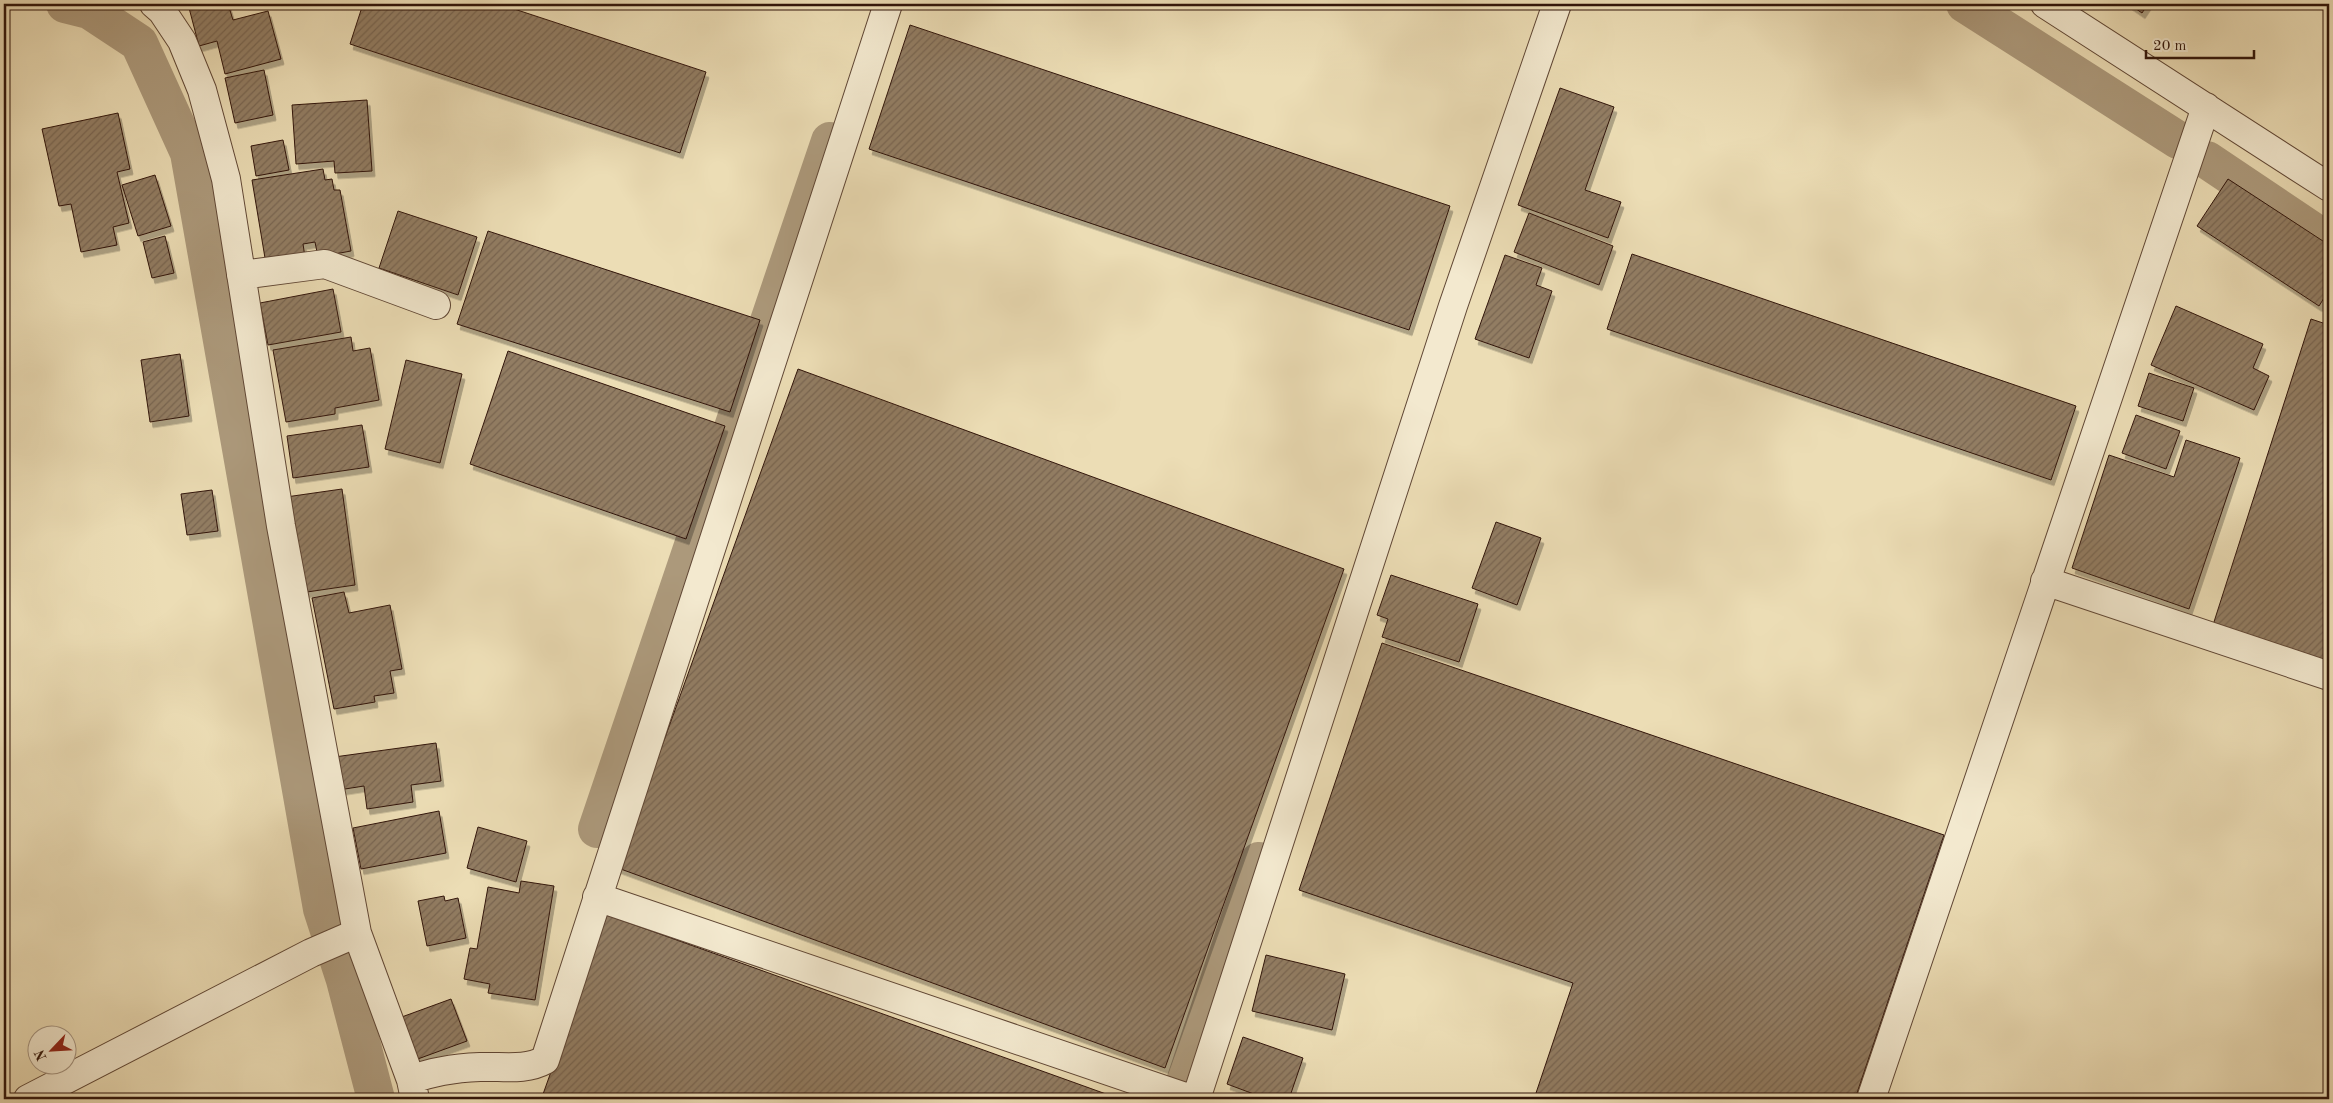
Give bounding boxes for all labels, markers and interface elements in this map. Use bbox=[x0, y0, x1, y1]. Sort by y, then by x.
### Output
scale bar bbox=[2146, 28, 2253, 60]
text: 20 m bbox=[2153, 39, 2187, 54]
north arrow bbox=[28, 1026, 78, 1076]
text: N bbox=[32, 1047, 50, 1063]

